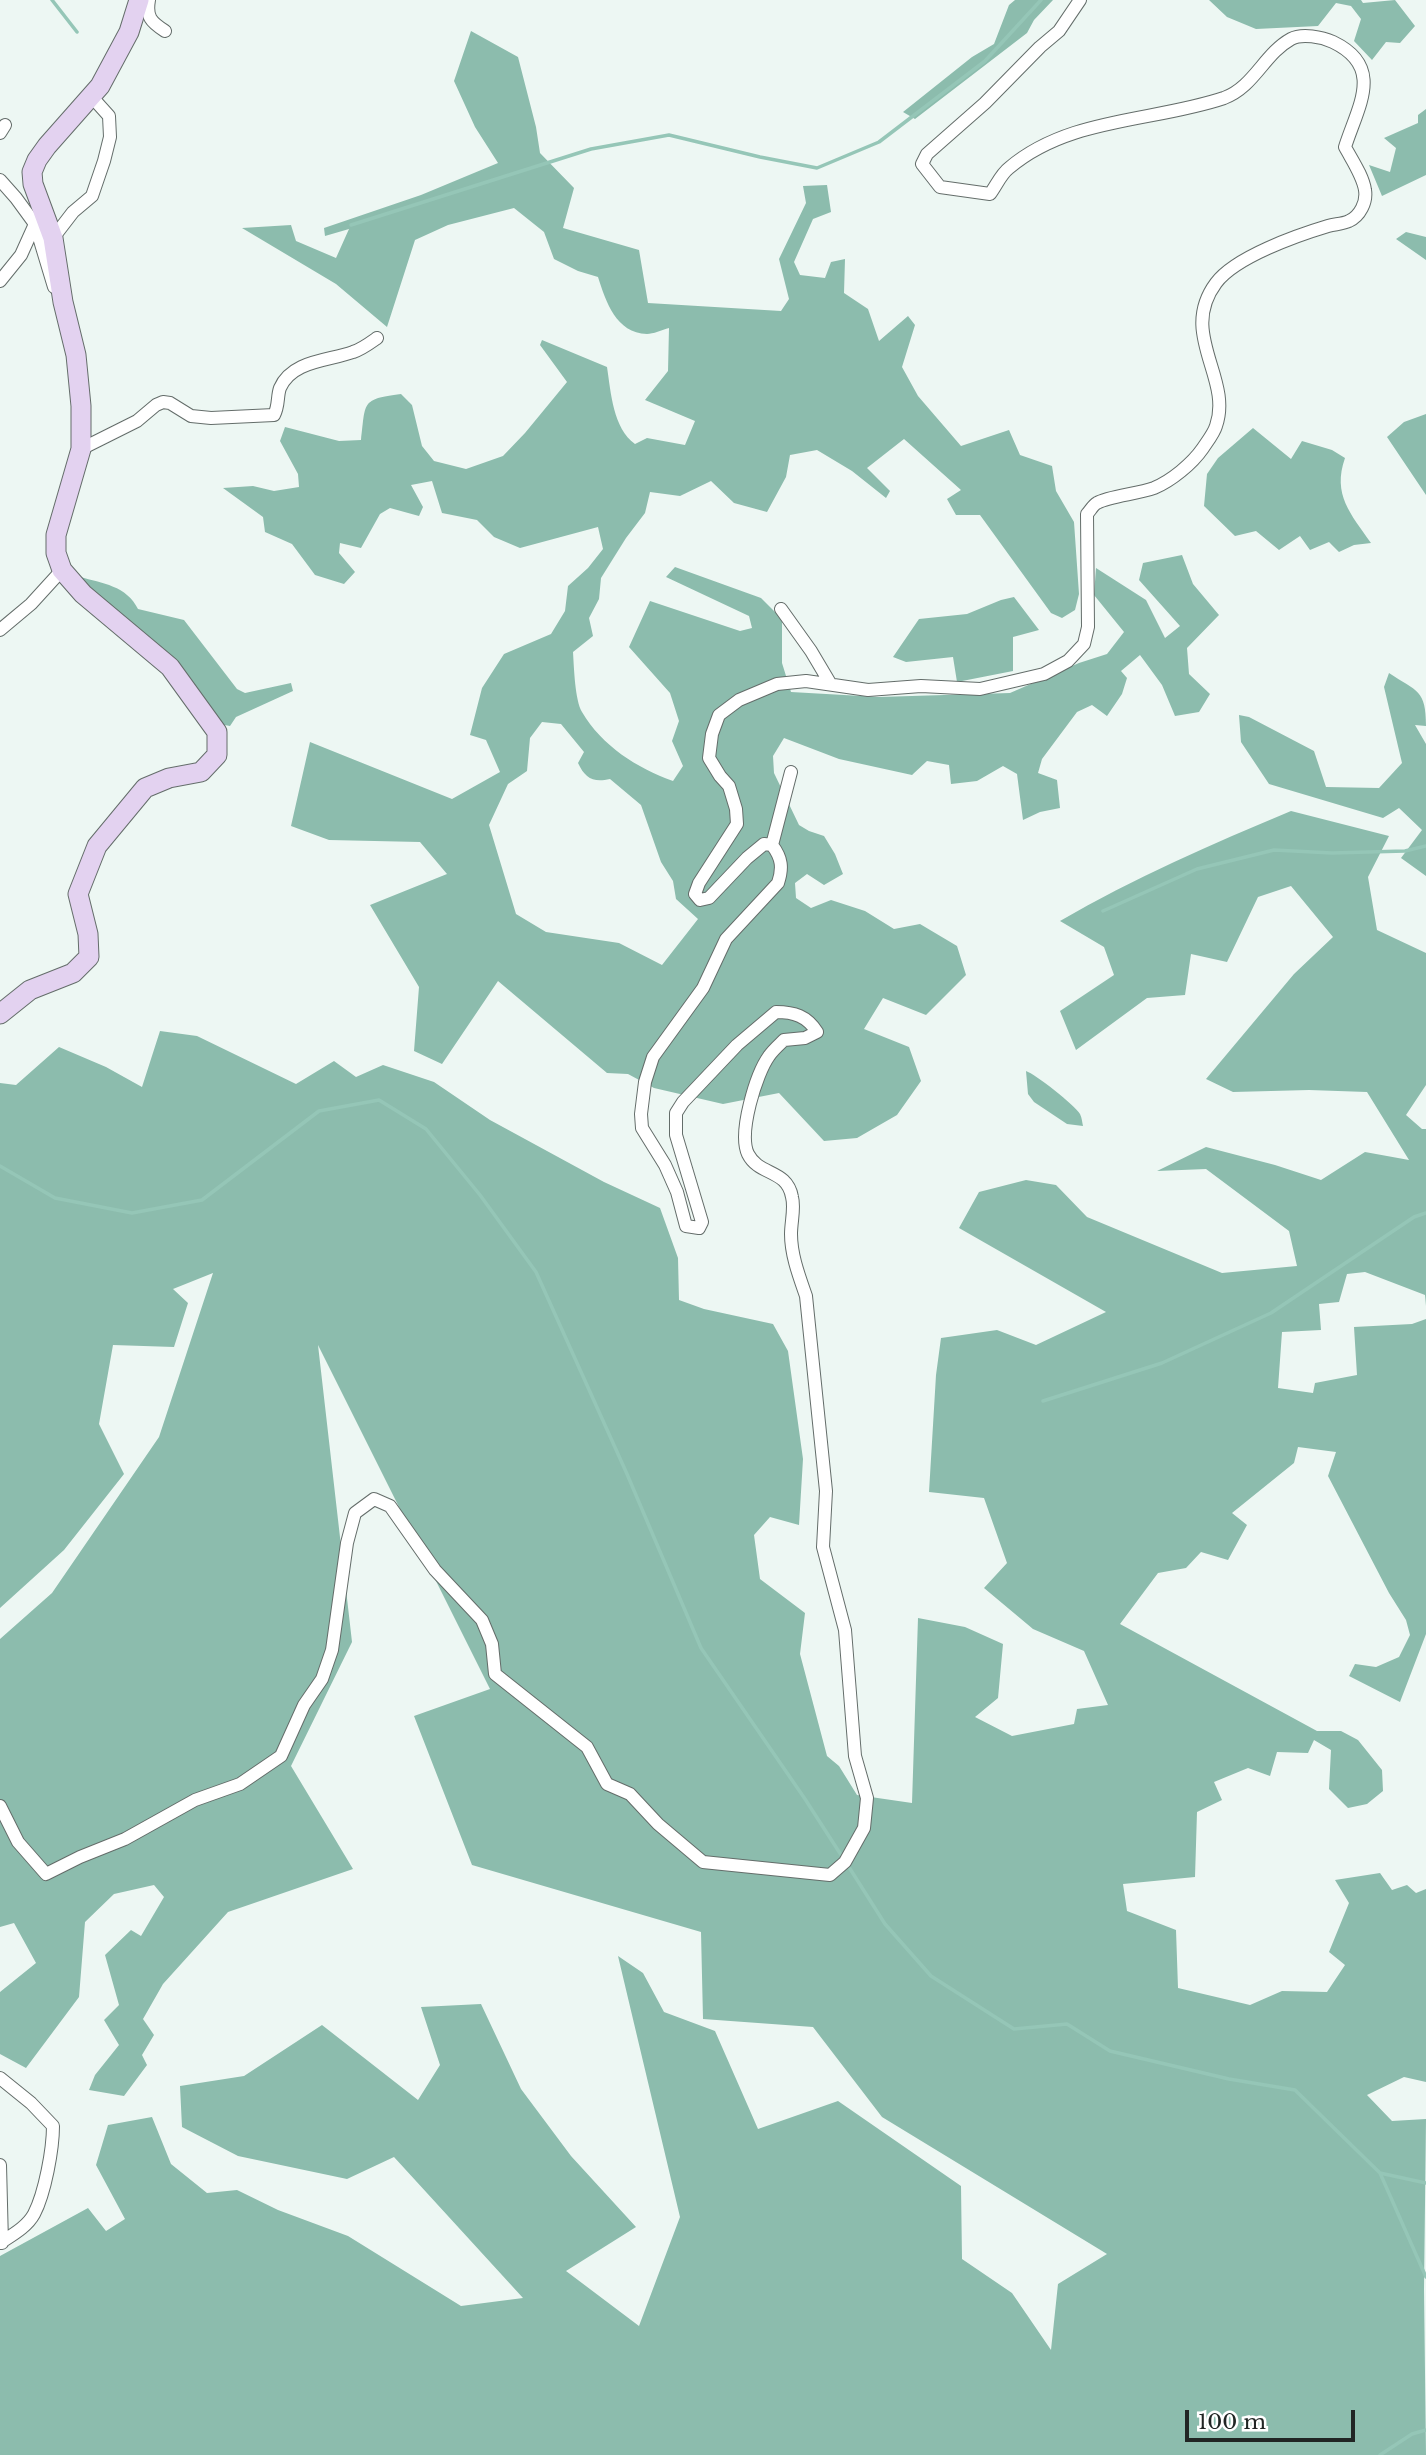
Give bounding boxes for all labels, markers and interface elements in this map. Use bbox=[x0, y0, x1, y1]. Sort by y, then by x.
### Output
scale bar bbox=[1188, 2396, 1358, 2440]
text: 100 m bbox=[1198, 2409, 1266, 2435]

